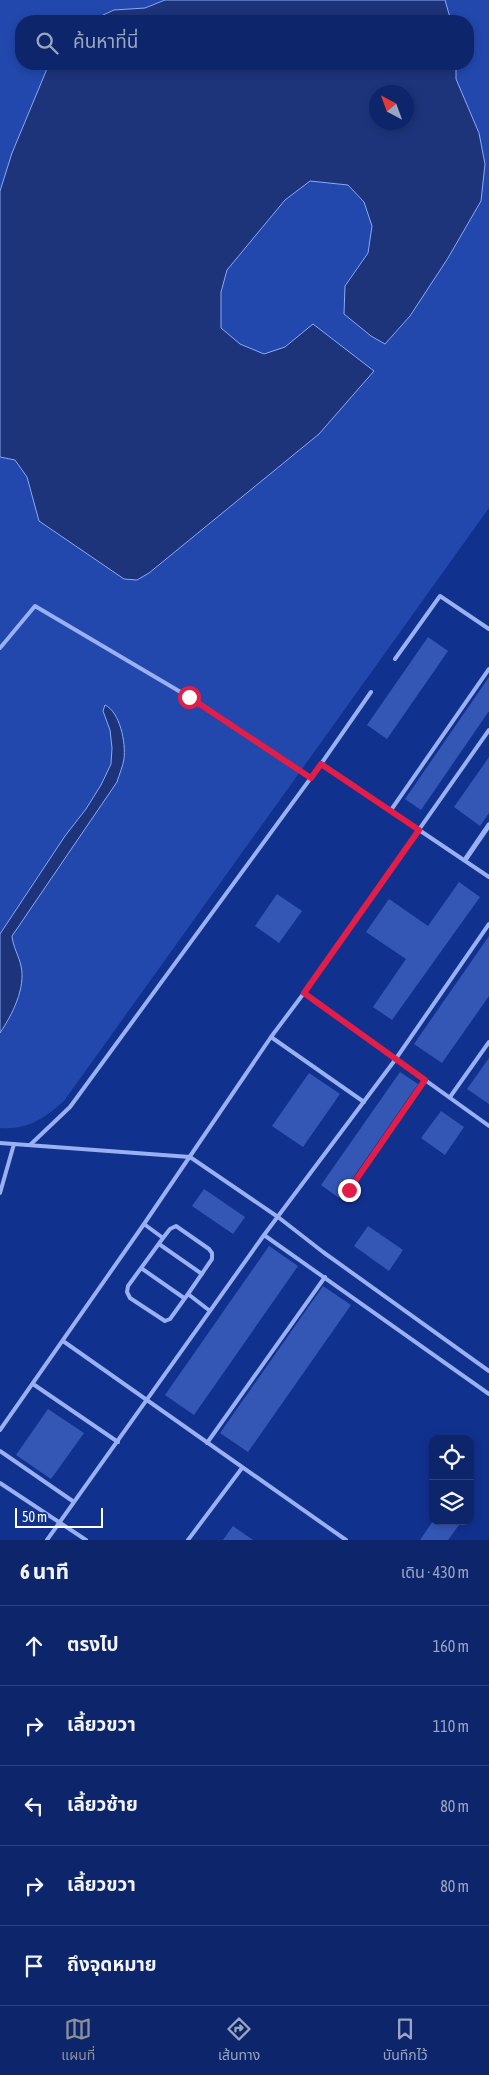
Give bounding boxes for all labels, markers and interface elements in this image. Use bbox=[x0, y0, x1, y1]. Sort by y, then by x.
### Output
search box bbox=[15, 15, 474, 70]
icon: search bbox=[33, 29, 61, 57]
text: ค้นหาที่นี่ bbox=[73, 30, 138, 52]
north arrow bbox=[369, 85, 414, 130]
route start bbox=[178, 686, 201, 709]
route end bbox=[338, 1179, 361, 1202]
map controls bbox=[429, 1435, 474, 1525]
button: locate bbox=[429, 1435, 474, 1480]
button: layers bbox=[429, 1480, 474, 1525]
scale bar bbox=[15, 1505, 102, 1528]
text: 50 m bbox=[22, 1509, 47, 1525]
text: 6 นาที bbox=[20, 1559, 69, 1583]
text: เดิน · 430 m bbox=[401, 1563, 469, 1581]
icon: ahead bbox=[20, 1632, 48, 1660]
text: ตรงไป bbox=[67, 1633, 119, 1655]
text: 160 m bbox=[433, 1637, 469, 1655]
icon: right bbox=[20, 1712, 48, 1740]
text: เลี้ยวขวา bbox=[67, 1713, 136, 1735]
text: 110 m bbox=[433, 1717, 469, 1735]
icon: left bbox=[20, 1792, 48, 1820]
text: เลี้ยวซ้าย bbox=[67, 1793, 138, 1815]
text: 80 m bbox=[440, 1797, 469, 1815]
icon: right bbox=[20, 1872, 48, 1900]
text: เลี้ยวขวา bbox=[67, 1873, 136, 1895]
text: 80 m bbox=[440, 1877, 469, 1895]
icon: arrive bbox=[20, 1952, 48, 1980]
text: ถึงจุดหมาย bbox=[67, 1953, 157, 1975]
tab: แผนที่ bbox=[61, 2015, 95, 2066]
tab: เส้นทาง bbox=[218, 2015, 260, 2066]
tab: บันทึกไว้ bbox=[383, 2015, 428, 2066]

